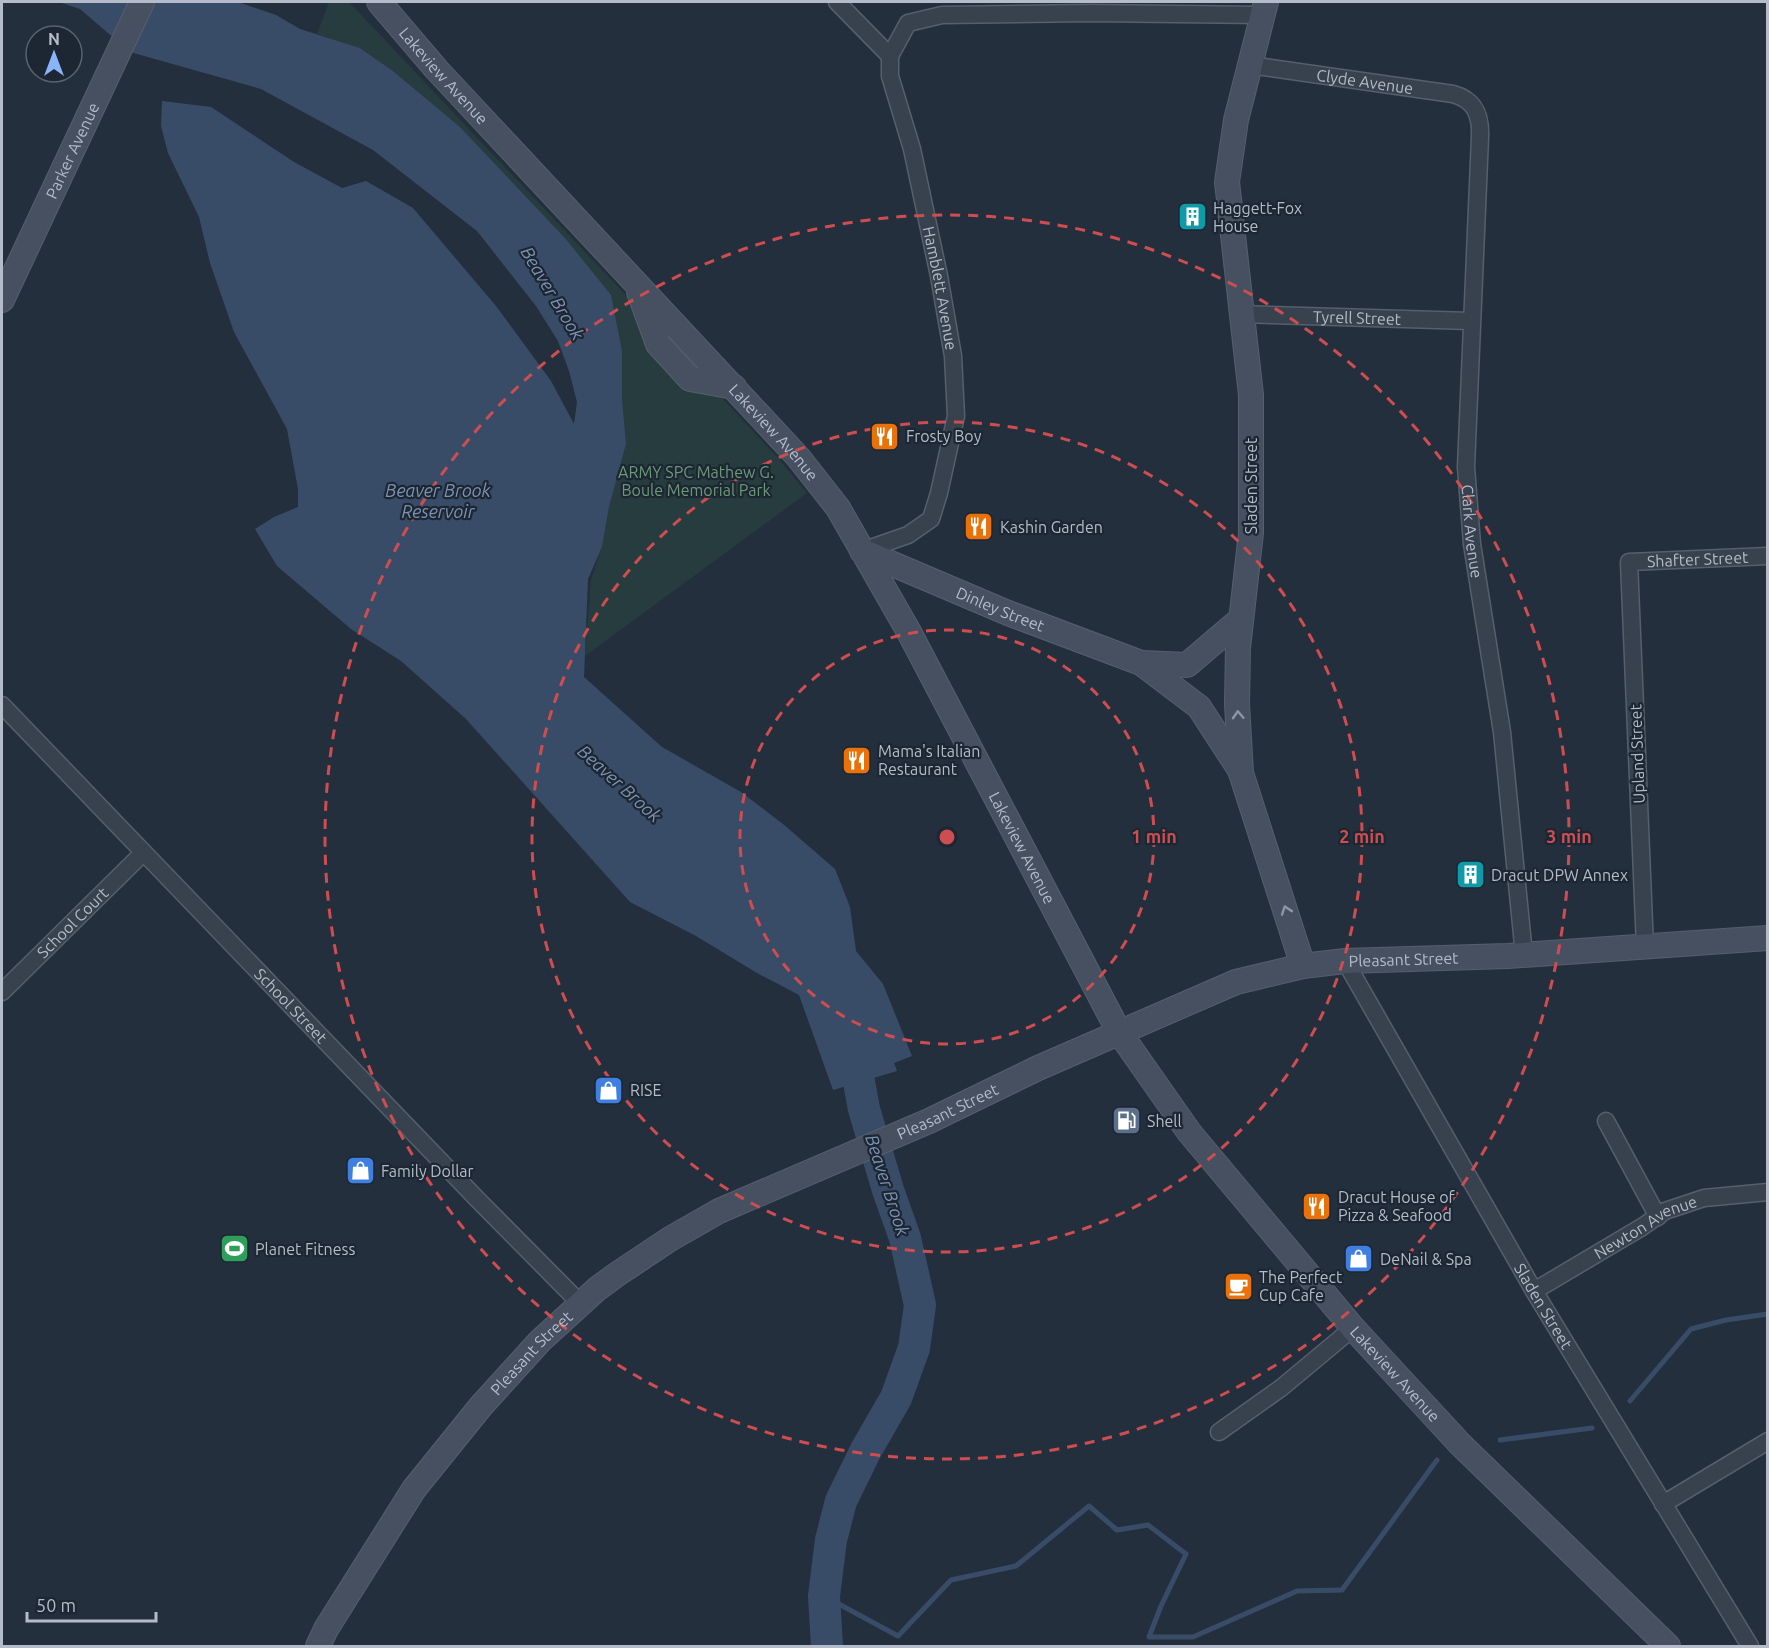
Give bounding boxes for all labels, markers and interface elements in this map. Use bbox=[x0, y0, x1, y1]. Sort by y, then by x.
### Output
north arrow bbox=[24, 24, 84, 84]
street label: Lakeview Avenue bbox=[396, 24, 492, 128]
text: N bbox=[48, 30, 60, 48]
street label: Clyde Avenue bbox=[1315, 66, 1414, 97]
street label: Parker Avenue bbox=[42, 100, 102, 202]
place label: Haggett-Fox House bbox=[1213, 199, 1302, 235]
building icon: Haggett-Fox House bbox=[1176, 201, 1208, 233]
street label: Hamblett Avenue bbox=[920, 225, 961, 352]
water label: Beaver Brook bbox=[517, 243, 589, 344]
street label: Tyrell Street bbox=[1313, 307, 1402, 328]
street label: Lakeview Avenue bbox=[726, 380, 822, 484]
restaurant icon: Frosty Boy bbox=[869, 420, 901, 452]
place label: Frosty Boy bbox=[906, 427, 982, 445]
street label: Sladen Street bbox=[1242, 437, 1260, 534]
park label: ARMY SPC Mathew G. Boule Memorial Park bbox=[618, 463, 774, 499]
water label: Beaver Brook Reservoir bbox=[385, 480, 491, 521]
street label: Clark Avenue bbox=[1458, 484, 1486, 579]
restaurant icon: Kashin Garden bbox=[963, 511, 995, 543]
place label: Kashin Garden bbox=[1000, 518, 1103, 536]
street label: Shafter Street bbox=[1647, 548, 1749, 570]
street label: Dinley Street bbox=[954, 583, 1048, 635]
street label: Upland Street bbox=[1626, 703, 1648, 804]
one-way arrow bbox=[1232, 710, 1245, 719]
water label: Beaver Brook bbox=[574, 740, 666, 826]
place label: Mama's Italian Restaurant bbox=[878, 742, 980, 778]
restaurant icon: Mama's Italian Restaurant bbox=[841, 744, 873, 776]
street label: Lakeview Avenue bbox=[986, 789, 1059, 907]
text: 1 min bbox=[1131, 826, 1177, 846]
text: 2 min bbox=[1339, 826, 1385, 846]
text: 3 min bbox=[1546, 826, 1592, 846]
centre of rings bbox=[937, 827, 957, 847]
building icon: Dracut DPW Annex bbox=[1454, 859, 1486, 891]
place label: Dracut DPW Annex bbox=[1491, 866, 1628, 884]
street label: School Court bbox=[33, 883, 112, 961]
one-way arrow bbox=[1280, 905, 1293, 915]
street label: Pleasant Street bbox=[1348, 949, 1459, 970]
street label: School Street bbox=[251, 965, 331, 1047]
shop icon: RISE bbox=[593, 1074, 625, 1106]
street label: Pleasant Street bbox=[894, 1079, 1002, 1143]
place label: RISE bbox=[630, 1081, 661, 1099]
fuel station icon: Shell bbox=[1110, 1105, 1142, 1137]
place label: Shell bbox=[1147, 1112, 1182, 1130]
water label: Beaver Brook bbox=[862, 1132, 914, 1239]
shop icon: Family Dollar bbox=[344, 1155, 376, 1187]
place label: Family Dollar bbox=[381, 1162, 474, 1180]
place label: Dracut House of Pizza & Seafood bbox=[1338, 1188, 1456, 1224]
restaurant icon: Dracut House of Pizza & Seafood bbox=[1301, 1190, 1333, 1222]
street label: Newton Avenue bbox=[1591, 1192, 1699, 1262]
sports icon: Planet Fitness bbox=[218, 1233, 250, 1265]
place label: Planet Fitness bbox=[255, 1240, 355, 1258]
shop icon: DeNail & Spa bbox=[1343, 1243, 1375, 1275]
place label: DeNail & Spa bbox=[1380, 1250, 1472, 1268]
street label: Sladen Street bbox=[1511, 1260, 1576, 1353]
place label: The Perfect Cup Cafe bbox=[1259, 1268, 1343, 1304]
cafe icon: The Perfect Cup Cafe bbox=[1222, 1270, 1254, 1302]
street label: Pleasant Street bbox=[487, 1307, 576, 1399]
street label: Lakeview Avenue bbox=[1347, 1322, 1444, 1425]
scale bar bbox=[27, 1585, 156, 1623]
text: 50 m bbox=[36, 1595, 76, 1615]

